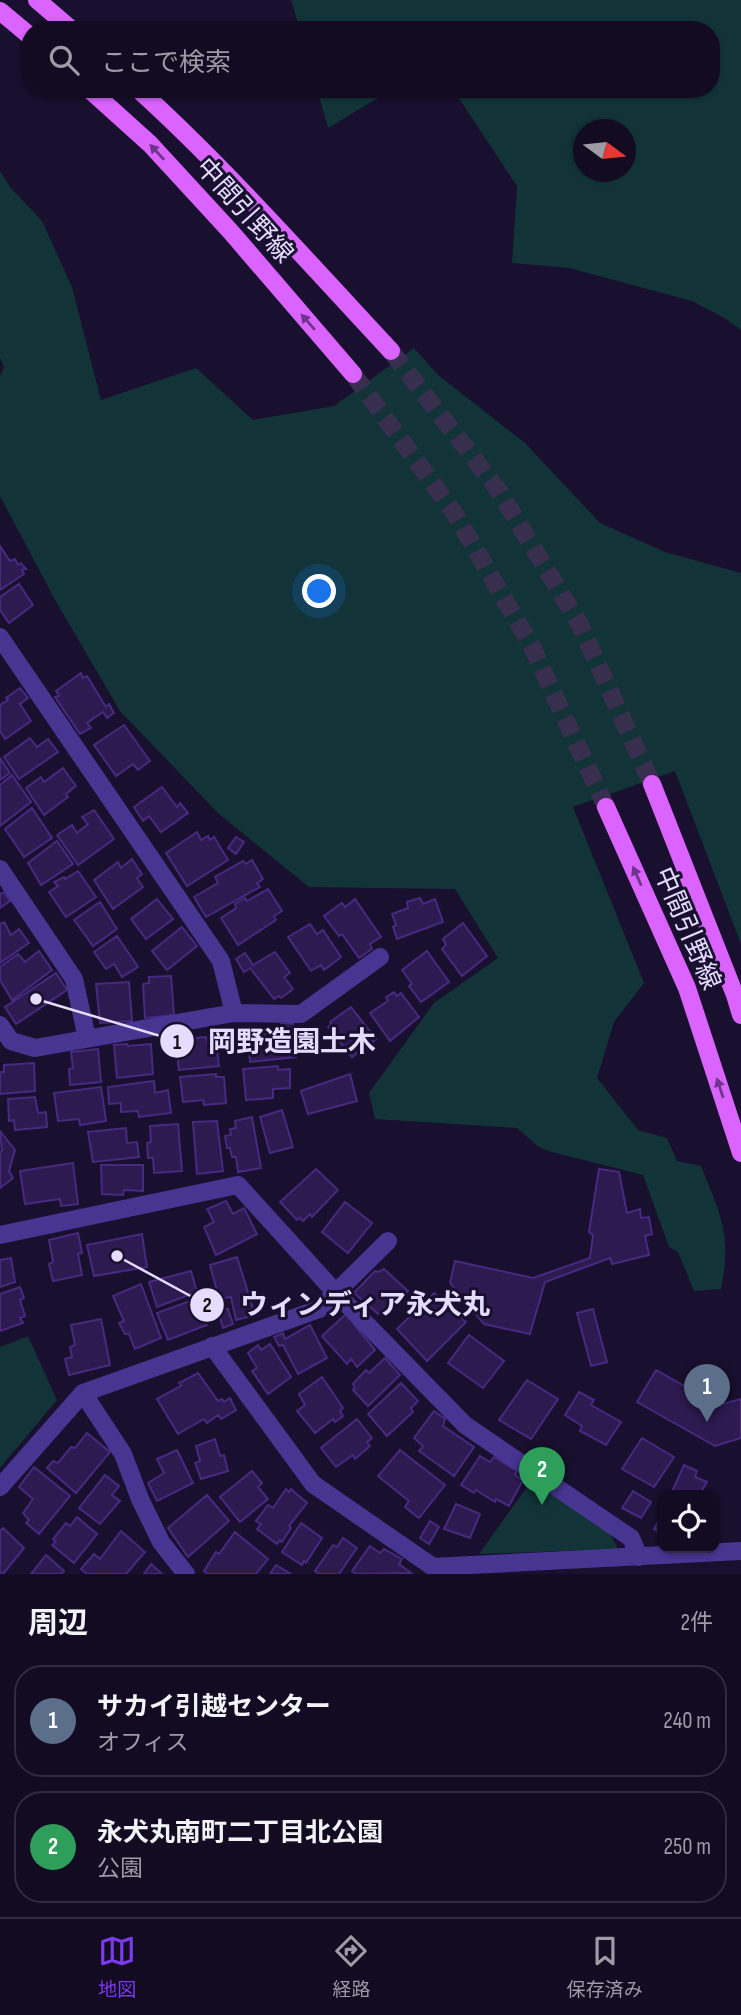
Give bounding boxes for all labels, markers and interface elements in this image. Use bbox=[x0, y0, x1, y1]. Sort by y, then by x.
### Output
search box bbox=[21, 21, 720, 98]
icon: search bbox=[45, 41, 83, 79]
text: ここで検索 bbox=[101, 48, 231, 79]
north arrow bbox=[573, 119, 636, 182]
one-way arrow bbox=[150, 144, 166, 161]
street label: 中間引野線 bbox=[189, 152, 299, 270]
one-way arrow bbox=[301, 314, 316, 331]
your location bbox=[302, 574, 336, 608]
street label: 中間引野線 bbox=[647, 863, 726, 994]
one-way arrow bbox=[631, 866, 642, 887]
callout: 岡野造園土木 bbox=[159, 1017, 390, 1066]
text: 岡野造園土木 bbox=[208, 1026, 376, 1059]
text: 1 bbox=[173, 1030, 181, 1055]
one-way arrow bbox=[714, 1077, 725, 1098]
callout: ウィンディア永犬丸 bbox=[190, 1280, 505, 1329]
text: ウィンディア永犬丸 bbox=[240, 1289, 490, 1322]
text: 2 bbox=[202, 1293, 212, 1318]
pin: 1 bbox=[684, 1364, 730, 1422]
pin: 2 bbox=[519, 1447, 565, 1505]
map controls bbox=[657, 1490, 720, 1553]
button: locate bbox=[657, 1490, 720, 1553]
text: 周辺 bbox=[28, 1606, 88, 1642]
text: 2件 bbox=[681, 1609, 713, 1637]
text: サカイ引越センター bbox=[97, 1692, 331, 1723]
text: 1 bbox=[48, 1707, 58, 1735]
text: 240 m bbox=[663, 1707, 711, 1735]
text: オフィス bbox=[97, 1729, 189, 1757]
text: 永犬丸南町二丁目北公園 bbox=[97, 1818, 383, 1849]
text: 2 bbox=[48, 1833, 58, 1861]
text: 250 m bbox=[664, 1833, 711, 1861]
text: 公園 bbox=[97, 1855, 143, 1883]
tab: 地図 bbox=[98, 1932, 136, 2002]
tab: 経路 bbox=[332, 1932, 371, 2002]
tab: 保存済み bbox=[567, 1932, 643, 2002]

